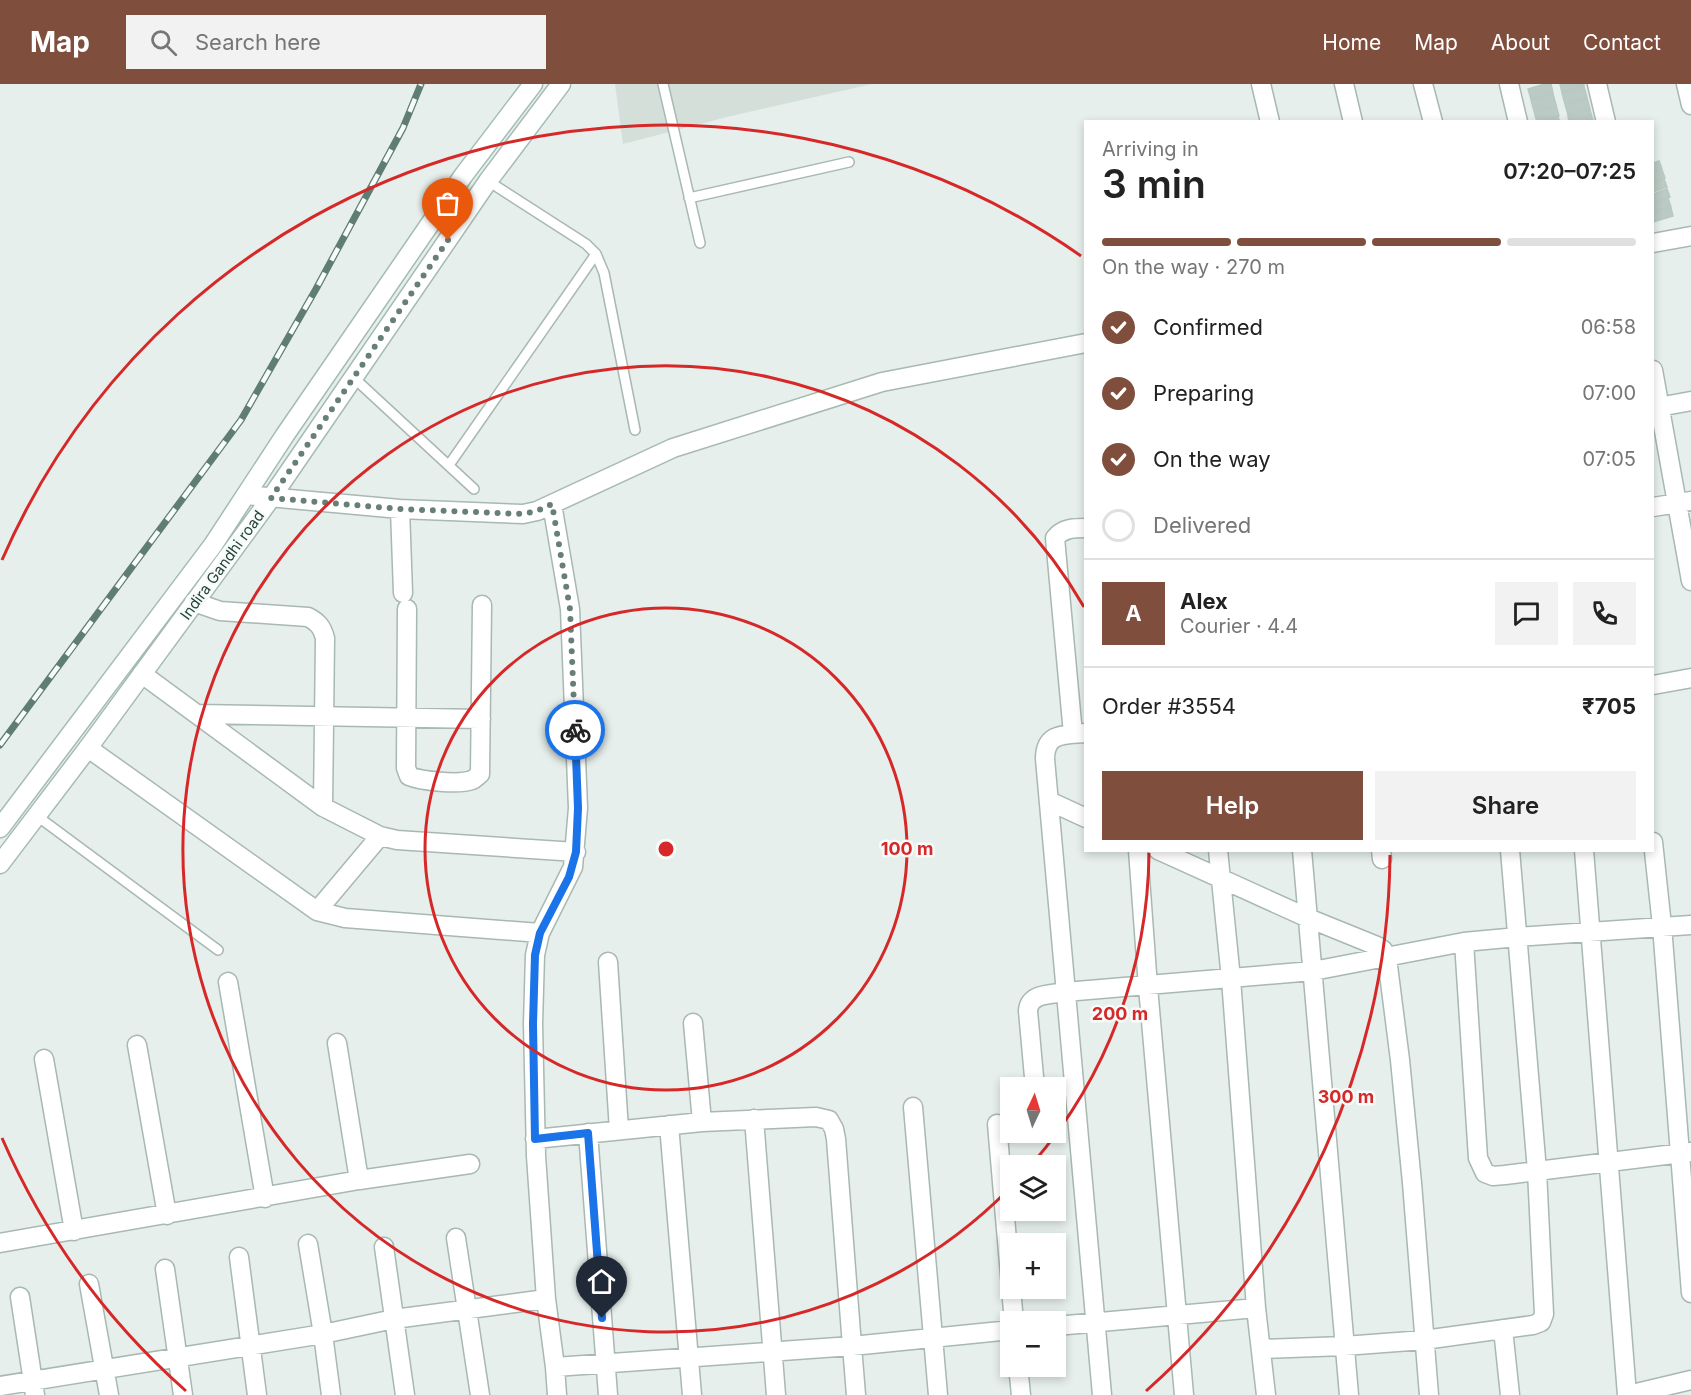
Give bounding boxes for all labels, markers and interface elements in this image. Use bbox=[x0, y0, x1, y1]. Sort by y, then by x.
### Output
search box bbox=[126, 15, 546, 69]
text: Map bbox=[30, 25, 90, 59]
icon: search bbox=[147, 26, 180, 59]
text: Search here bbox=[195, 29, 321, 55]
text: Home bbox=[1322, 30, 1381, 55]
text: Map bbox=[1414, 30, 1458, 55]
text: About bbox=[1491, 30, 1550, 55]
text: Contact bbox=[1583, 30, 1661, 55]
text: Arriving in bbox=[1102, 137, 1199, 161]
text: 07:20–07:25 bbox=[1503, 158, 1636, 184]
text: 3 min bbox=[1102, 160, 1206, 207]
pin bbox=[422, 178, 473, 240]
icon: bag bbox=[431, 187, 464, 220]
text: On the way · 270 m bbox=[1102, 255, 1285, 279]
icon: check bbox=[1102, 311, 1135, 344]
text: Confirmed bbox=[1153, 314, 1263, 340]
text: 06:58 bbox=[1581, 315, 1636, 339]
icon: check bbox=[1102, 377, 1135, 410]
text: Preparing bbox=[1153, 380, 1254, 406]
text: 07:00 bbox=[1582, 381, 1636, 405]
icon: check bbox=[1102, 443, 1135, 476]
text: On the way bbox=[1153, 446, 1271, 472]
text: 07:05 bbox=[1583, 447, 1636, 471]
street label: Indira Gandhi road bbox=[176, 507, 268, 623]
text: Delivered bbox=[1153, 512, 1251, 538]
button: chat bbox=[1495, 582, 1558, 645]
button: phone bbox=[1573, 582, 1636, 645]
text: Alex bbox=[1180, 588, 1228, 614]
text: A bbox=[1125, 600, 1142, 626]
text: Courier · 4.4 bbox=[1180, 614, 1298, 638]
text: Order #3554 bbox=[1102, 693, 1236, 719]
text: ₹705 bbox=[1582, 693, 1636, 719]
courier bbox=[545, 700, 605, 760]
icon: bike bbox=[559, 714, 592, 747]
button: Help bbox=[1102, 771, 1363, 840]
button: Share bbox=[1375, 771, 1636, 840]
text: 100 m bbox=[881, 838, 933, 859]
centre of rings bbox=[656, 839, 676, 859]
text: 200 m bbox=[1092, 1003, 1148, 1024]
north arrow bbox=[1000, 1077, 1066, 1143]
map controls bbox=[1000, 1077, 1066, 1377]
text: 300 m bbox=[1318, 1086, 1374, 1107]
button: layers bbox=[1000, 1155, 1066, 1221]
button: + bbox=[1000, 1233, 1066, 1299]
pin bbox=[576, 1256, 627, 1318]
icon: home bbox=[585, 1265, 618, 1298]
button: − bbox=[1000, 1311, 1066, 1377]

